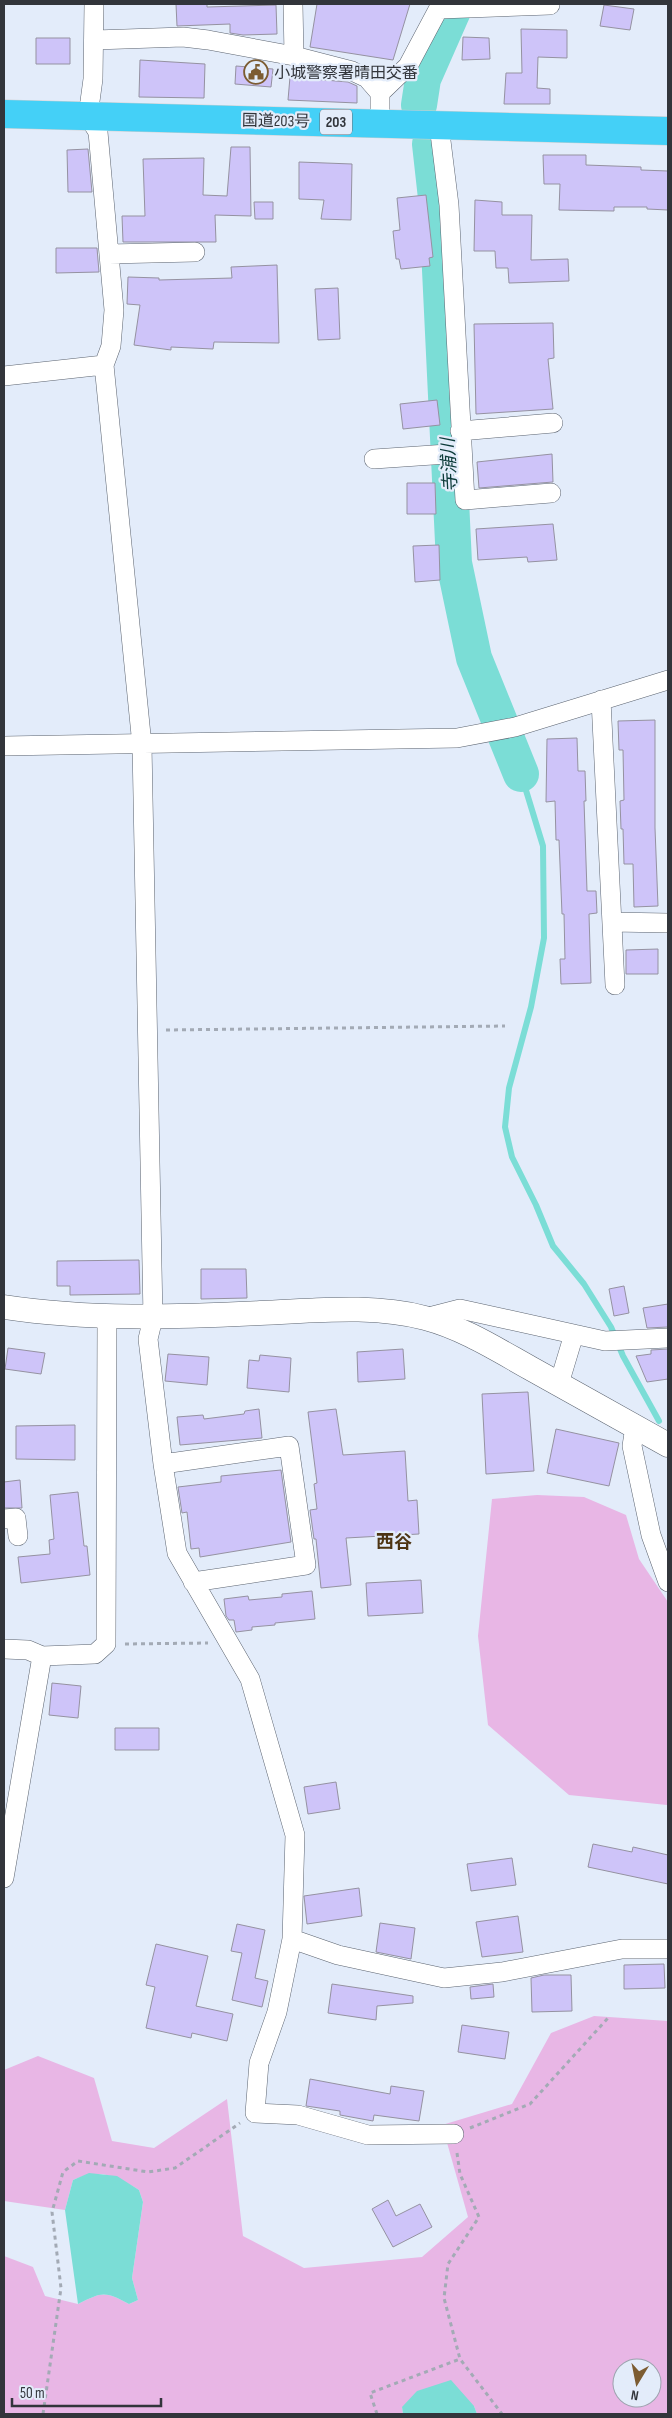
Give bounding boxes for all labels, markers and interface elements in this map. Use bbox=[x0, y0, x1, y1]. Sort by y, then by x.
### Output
public building icon: 小城警察署晴田交番 bbox=[243, 59, 269, 85]
place label: 小城警察署晴田交番 bbox=[274, 64, 418, 83]
road number: 203 bbox=[320, 110, 352, 134]
street label: 国道203号 bbox=[242, 111, 310, 132]
water label: 寺浦川 bbox=[437, 435, 461, 492]
district label: 西谷 bbox=[376, 1532, 412, 1553]
north arrow bbox=[612, 2358, 662, 2408]
scale bar bbox=[12, 2376, 161, 2408]
text: 50 m bbox=[20, 2384, 45, 2403]
text: N bbox=[630, 2386, 640, 2404]

